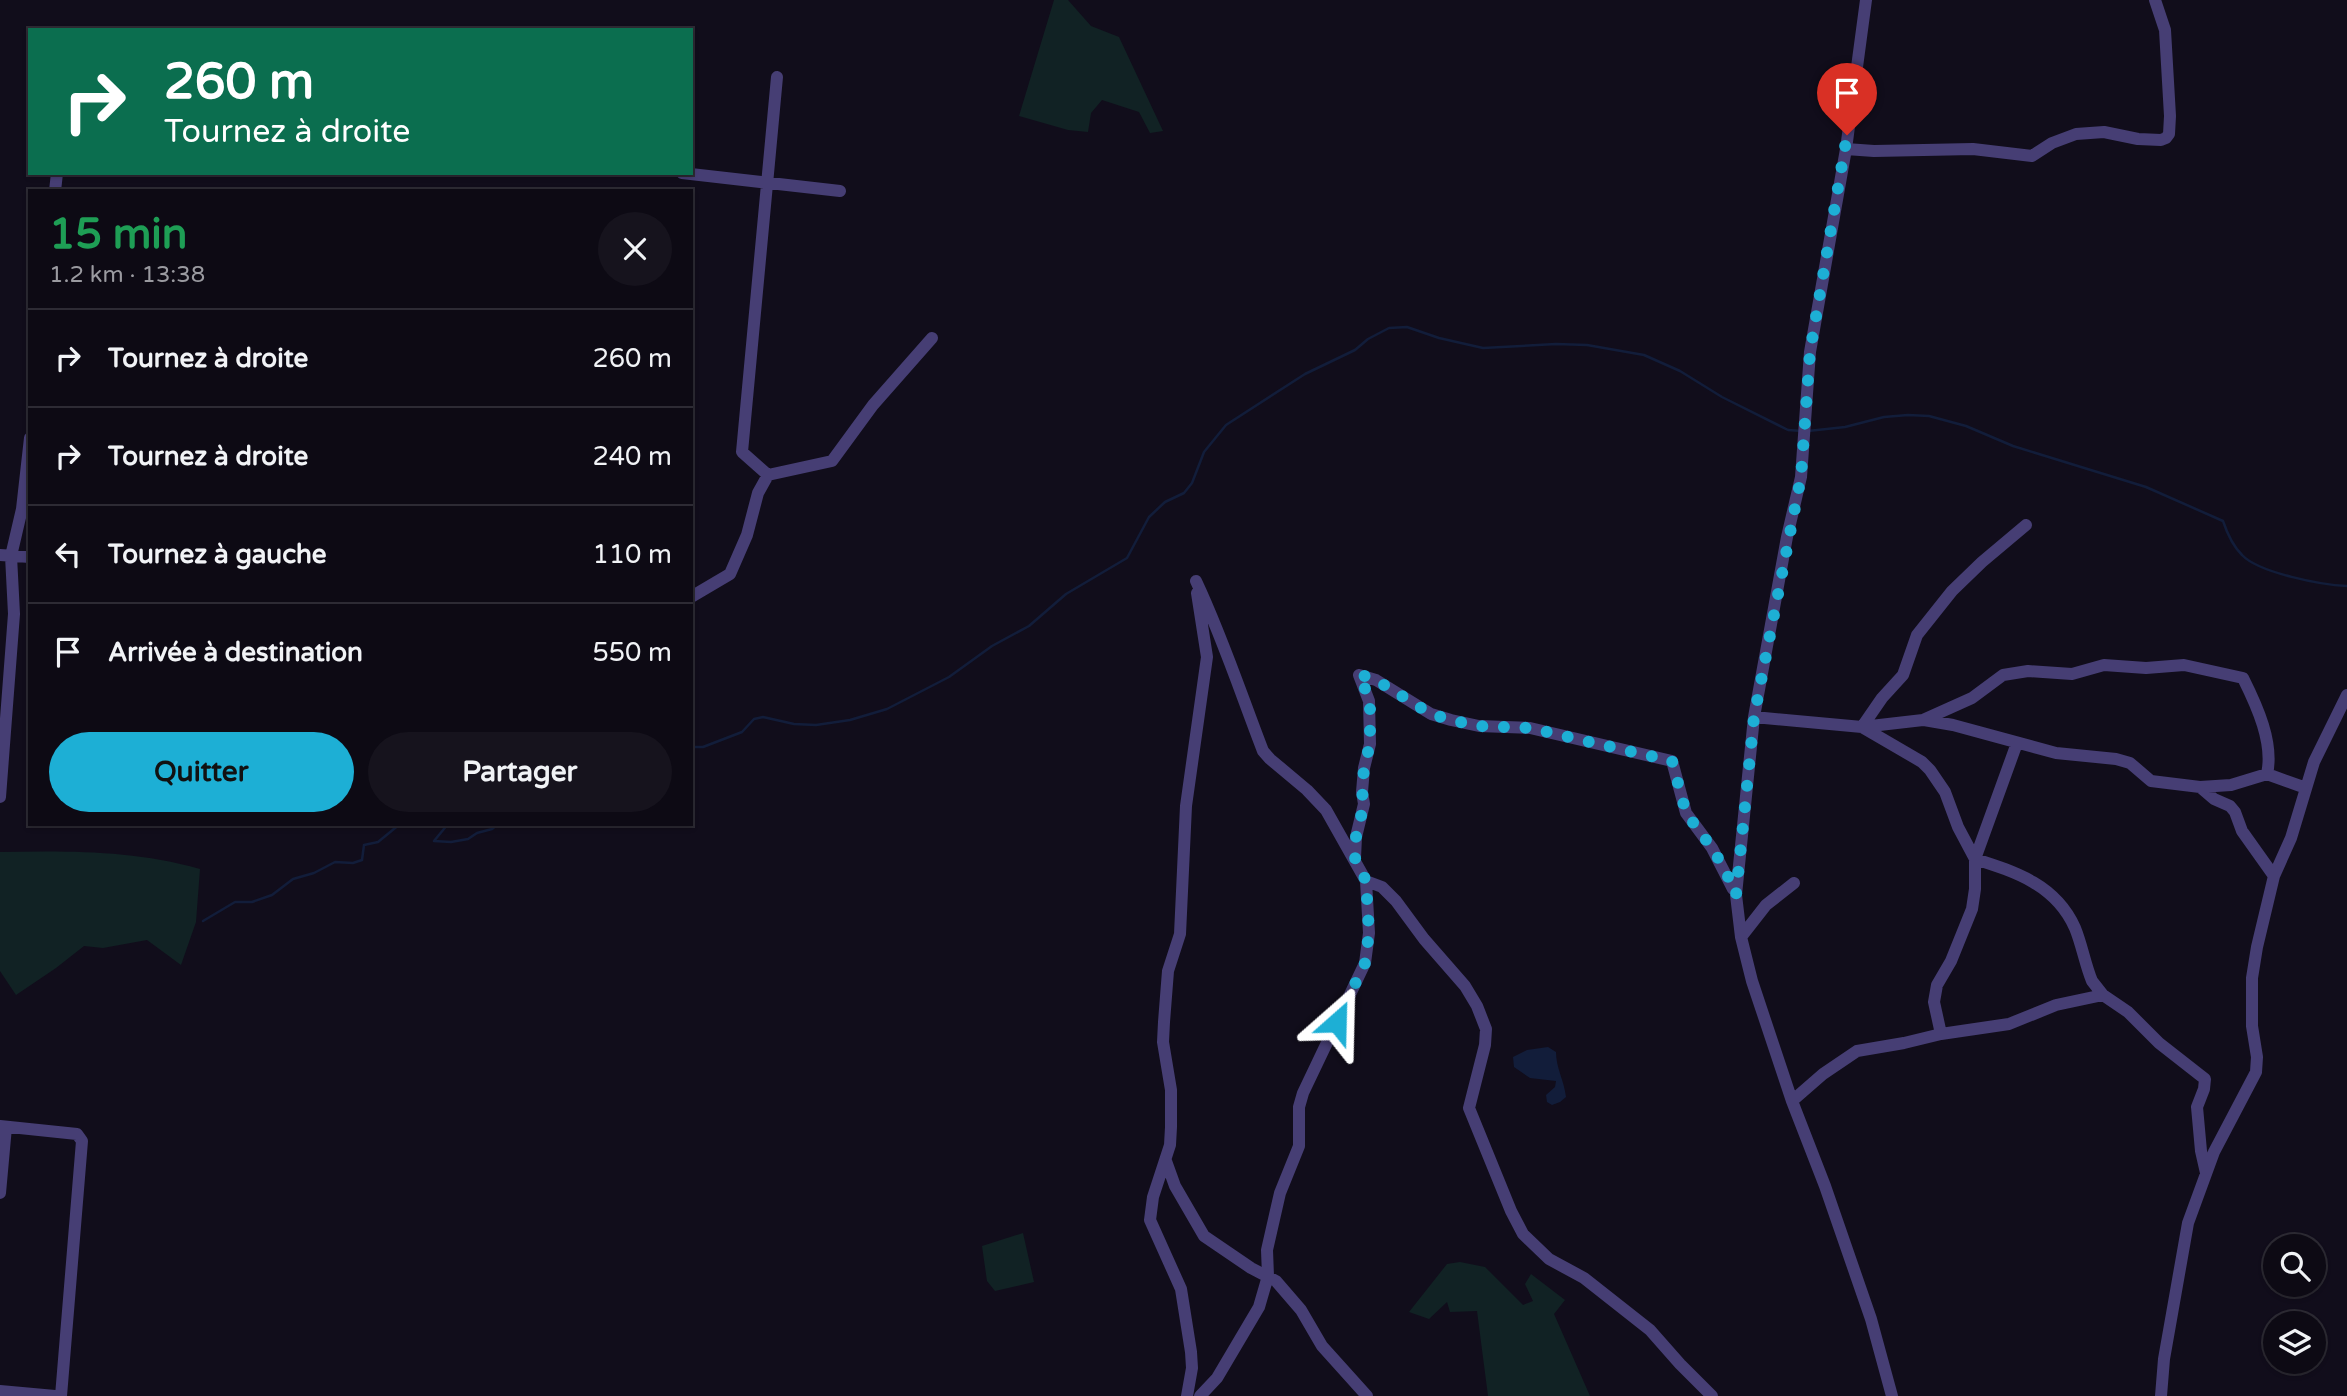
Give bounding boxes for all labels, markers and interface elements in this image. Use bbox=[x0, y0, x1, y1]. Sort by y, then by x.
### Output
text: 260 m bbox=[164, 53, 314, 112]
icon: right bbox=[49, 56, 140, 147]
pin bbox=[1817, 63, 1877, 135]
icon: arrive bbox=[1828, 74, 1866, 112]
text: Tournez à droite bbox=[164, 113, 410, 151]
text: 15 min bbox=[49, 209, 187, 260]
button: close bbox=[598, 212, 672, 286]
text: 1.2 km · 13:38 bbox=[49, 261, 205, 289]
icon: right bbox=[49, 339, 87, 377]
text: Tournez à droite bbox=[108, 343, 308, 374]
text: 260 m bbox=[592, 343, 672, 374]
icon: right bbox=[49, 437, 87, 475]
text: Tournez à droite bbox=[108, 441, 308, 472]
text: 240 m bbox=[592, 441, 672, 472]
icon: left bbox=[49, 535, 87, 573]
text: Tournez à gauche bbox=[108, 539, 327, 570]
text: 110 m bbox=[592, 539, 672, 570]
icon: arrive bbox=[49, 633, 87, 671]
text: Arrivée à destination bbox=[108, 637, 363, 668]
text: 550 m bbox=[592, 637, 672, 668]
button: Quitter bbox=[49, 732, 354, 812]
button: Partager bbox=[368, 732, 672, 812]
position arrow bbox=[1300, 985, 1374, 1059]
map controls bbox=[2263, 1234, 2326, 1374]
button: search bbox=[2263, 1234, 2326, 1297]
button: layers bbox=[2263, 1311, 2326, 1374]

